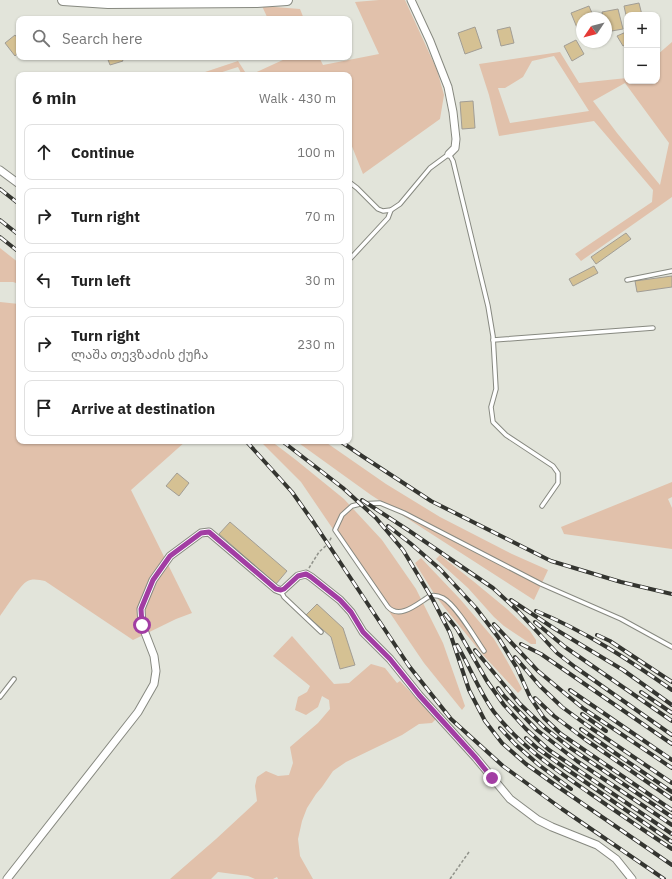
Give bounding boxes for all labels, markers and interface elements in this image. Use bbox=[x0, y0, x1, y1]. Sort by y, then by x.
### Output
north arrow bbox=[576, 12, 612, 48]
map controls bbox=[624, 12, 660, 84]
button: + bbox=[624, 12, 660, 48]
search box bbox=[16, 16, 352, 60]
icon: search bbox=[30, 27, 52, 49]
text: Search here bbox=[62, 29, 142, 48]
button: − bbox=[624, 48, 660, 84]
text: 6 min bbox=[32, 87, 76, 109]
text: Walk · 430 m bbox=[259, 90, 336, 107]
icon: ahead bbox=[33, 141, 55, 163]
text: Continue bbox=[71, 143, 135, 162]
text: 100 m bbox=[297, 144, 335, 161]
icon: right bbox=[33, 205, 55, 227]
text: Turn right bbox=[71, 207, 140, 226]
text: 70 m bbox=[305, 208, 335, 225]
icon: left bbox=[33, 269, 55, 291]
text: Turn left bbox=[71, 271, 131, 290]
text: 30 m bbox=[305, 272, 335, 289]
text: Turn right bbox=[71, 326, 140, 345]
icon: right bbox=[33, 333, 55, 355]
text: 230 m bbox=[297, 336, 335, 353]
text: ლაშა თევზაძის ქუჩა bbox=[71, 346, 208, 363]
icon: arrive bbox=[33, 397, 55, 419]
text: Arrive at destination bbox=[71, 399, 215, 418]
route start bbox=[133, 616, 151, 634]
route end bbox=[483, 769, 501, 787]

